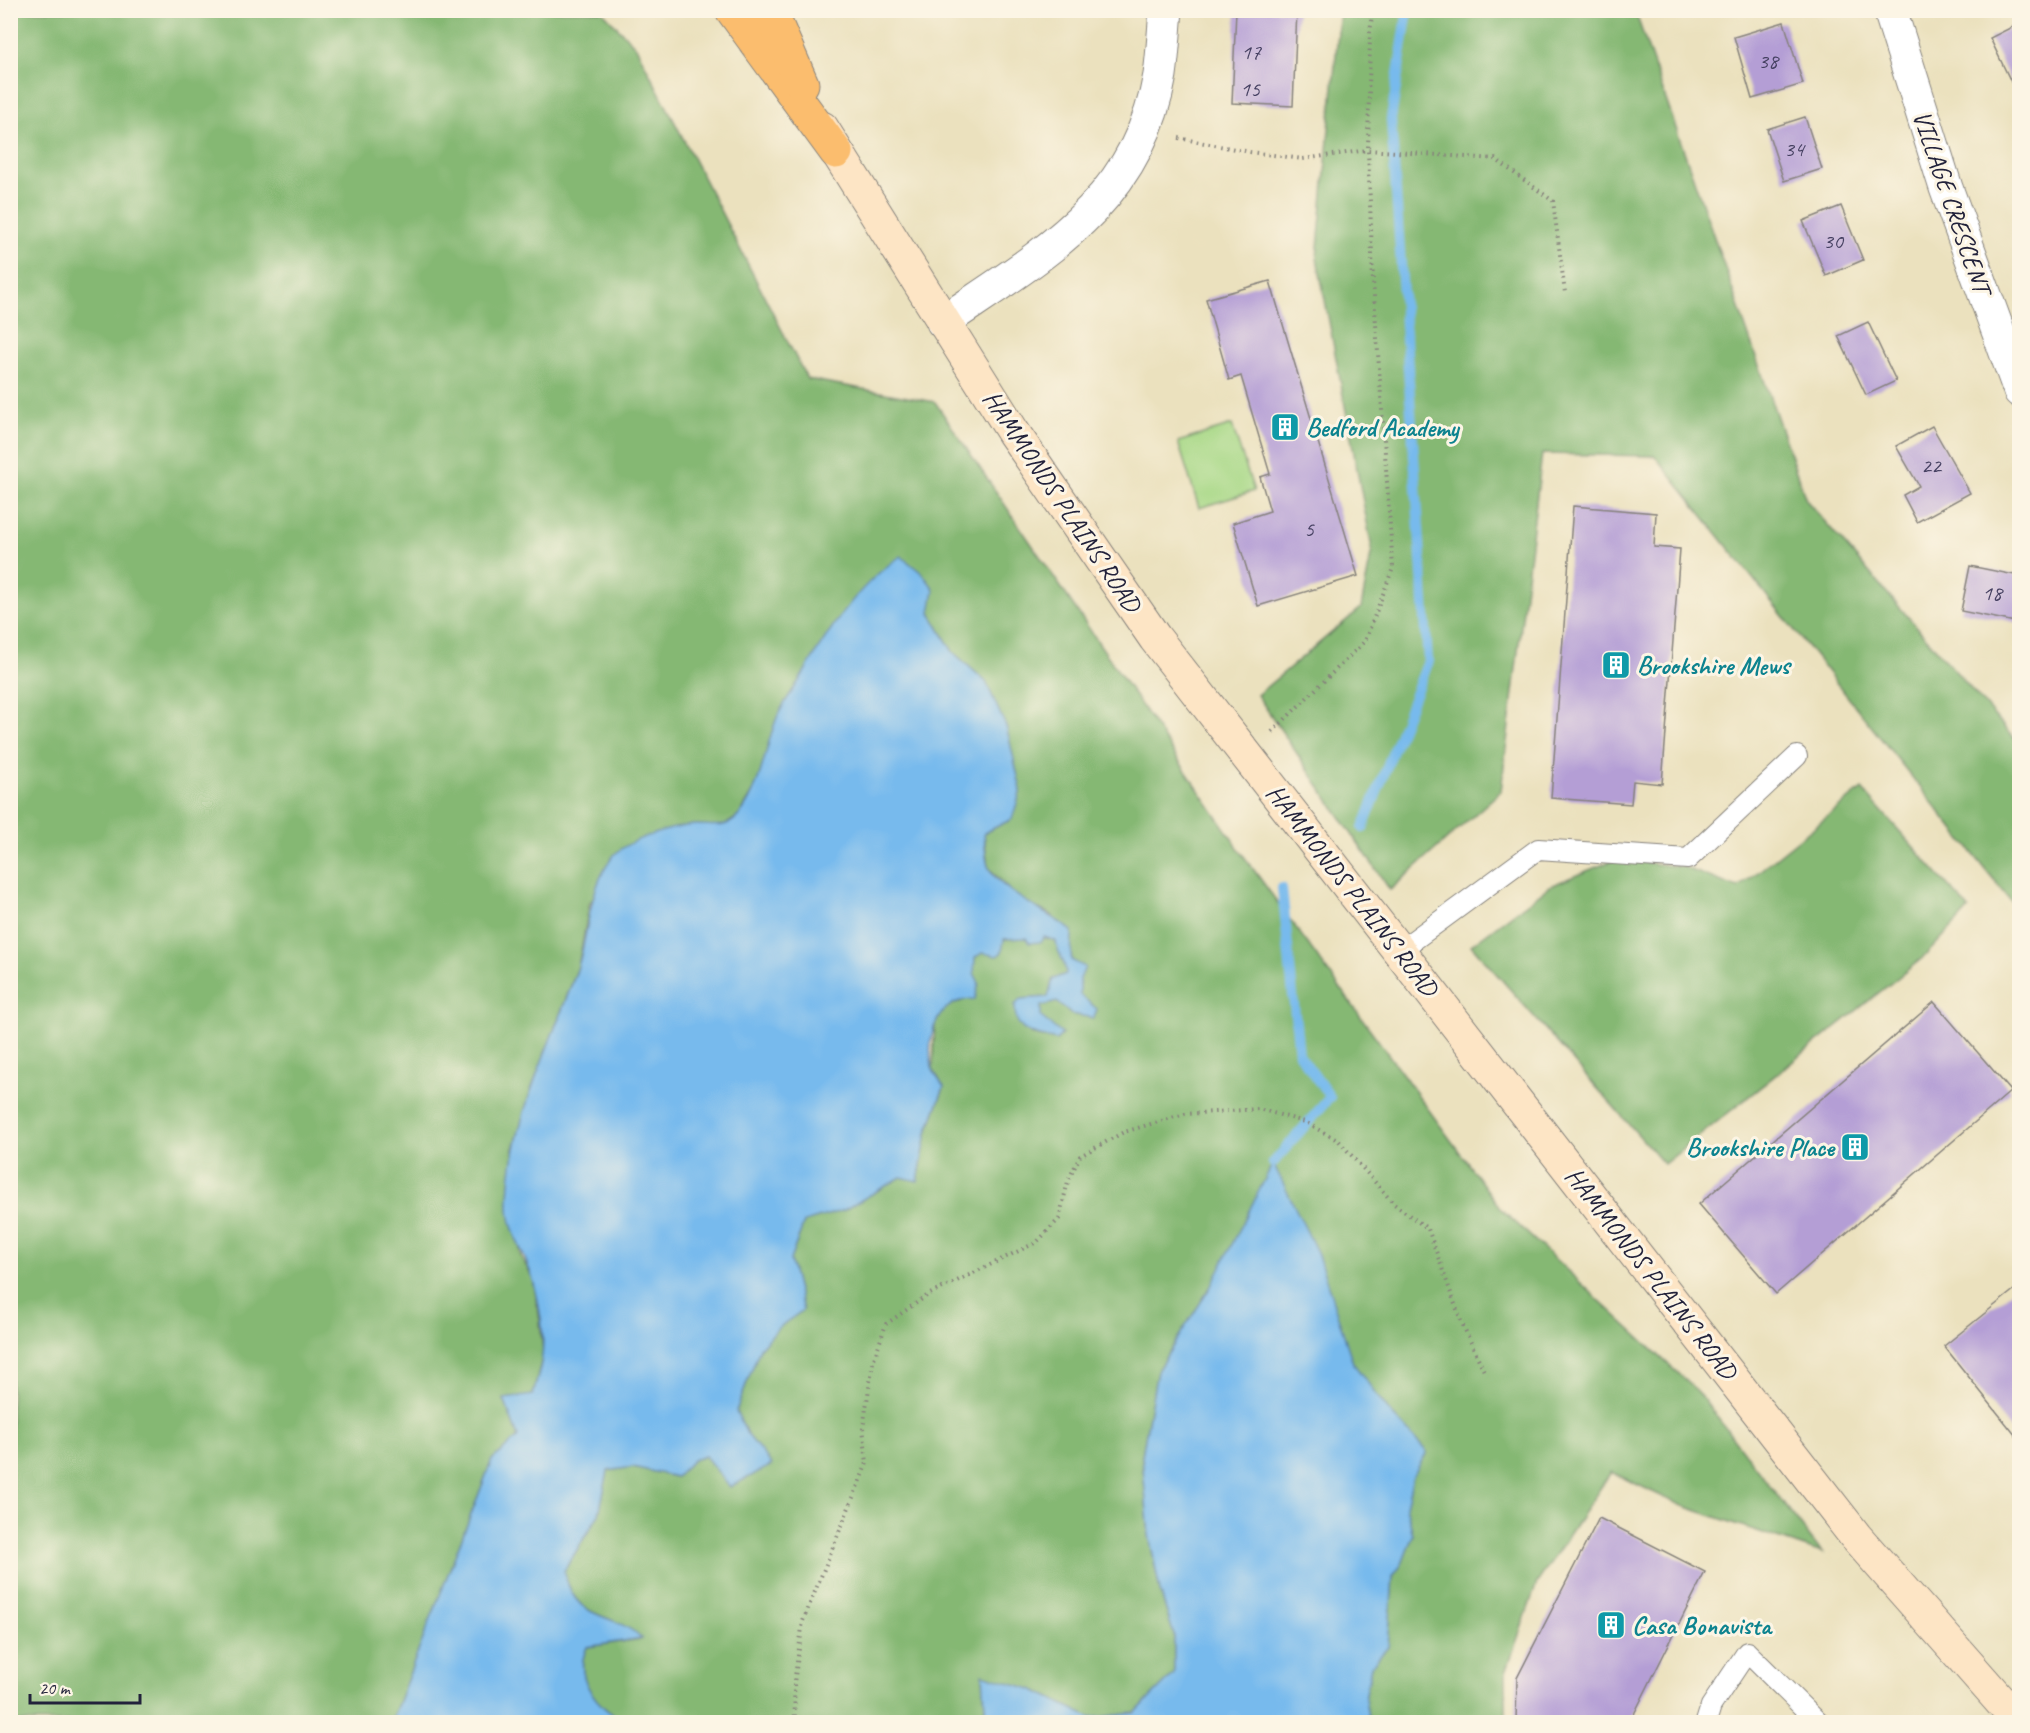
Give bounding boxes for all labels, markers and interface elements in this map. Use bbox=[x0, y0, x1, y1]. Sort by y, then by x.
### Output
house number: 17 bbox=[1241, 38, 1262, 66]
house number: 38 bbox=[1758, 47, 1780, 75]
house number: 15 bbox=[1240, 75, 1261, 103]
street label: VILLAGE CRESCENT bbox=[1905, 106, 2000, 303]
house number: 34 bbox=[1784, 135, 1806, 163]
house number: 30 bbox=[1823, 227, 1845, 255]
street label: HAMMONDS PLAINS ROAD bbox=[976, 384, 1150, 621]
building icon: Bedford Academy bbox=[1269, 411, 1301, 443]
place label: Bedford Academy bbox=[1306, 411, 1461, 444]
house number: 22 bbox=[1921, 452, 1943, 480]
house number: 5 bbox=[1304, 515, 1315, 543]
house number: 18 bbox=[1982, 579, 2004, 607]
building icon: Brookshire Mews bbox=[1600, 649, 1632, 681]
place label: Brookshire Mews bbox=[1637, 649, 1792, 682]
street label: HAMMONDS PLAINS ROAD bbox=[1259, 777, 1447, 1005]
place label: Brookshire Place bbox=[1686, 1131, 1836, 1164]
building icon: Brookshire Place bbox=[1839, 1131, 1871, 1163]
street label: HAMMONDS PLAINS ROAD bbox=[1558, 1160, 1746, 1388]
building icon: Casa Bonavista bbox=[1595, 1609, 1627, 1641]
place label: Casa Bonavista bbox=[1632, 1609, 1773, 1642]
scale bar bbox=[30, 1667, 140, 1705]
text: 20 m bbox=[39, 1677, 72, 1699]

